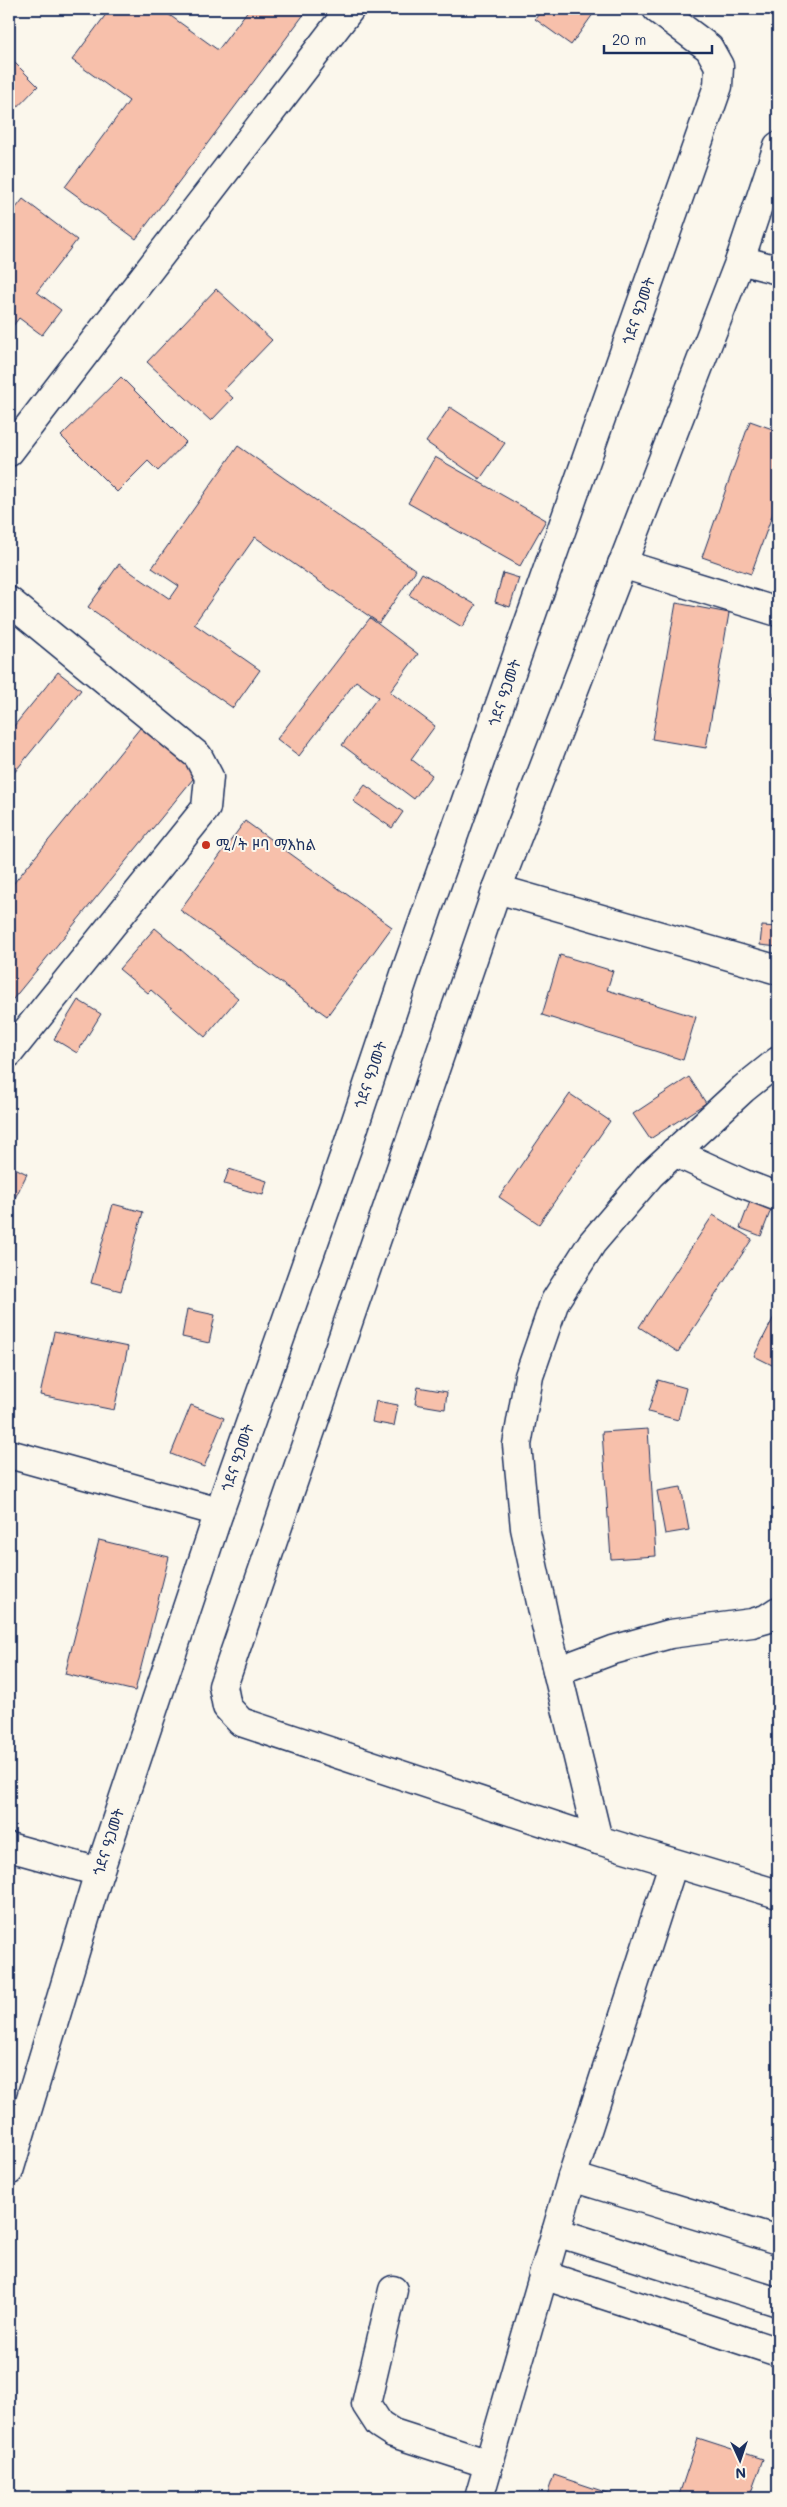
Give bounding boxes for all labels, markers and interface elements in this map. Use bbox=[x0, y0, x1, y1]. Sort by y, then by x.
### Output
scale bar bbox=[604, 22, 712, 54]
text: 20 m bbox=[612, 29, 646, 49]
street label: ጎደና ዓጋመት bbox=[617, 274, 659, 347]
street label: ጎደና ዓጋመት bbox=[483, 656, 525, 729]
place label: ሚ/ት ዞባ ማእከል bbox=[216, 834, 316, 854]
marker: ሚ/ት ዞባ ማእከል bbox=[200, 839, 212, 851]
street label: ጎደና ዓጋመት bbox=[349, 1038, 391, 1111]
street label: ጎደና ዓጋመት bbox=[216, 1421, 258, 1494]
street label: ጎደና ዓጋመት bbox=[88, 1805, 128, 1878]
north arrow bbox=[714, 2434, 764, 2484]
text: N bbox=[735, 2464, 747, 2483]

